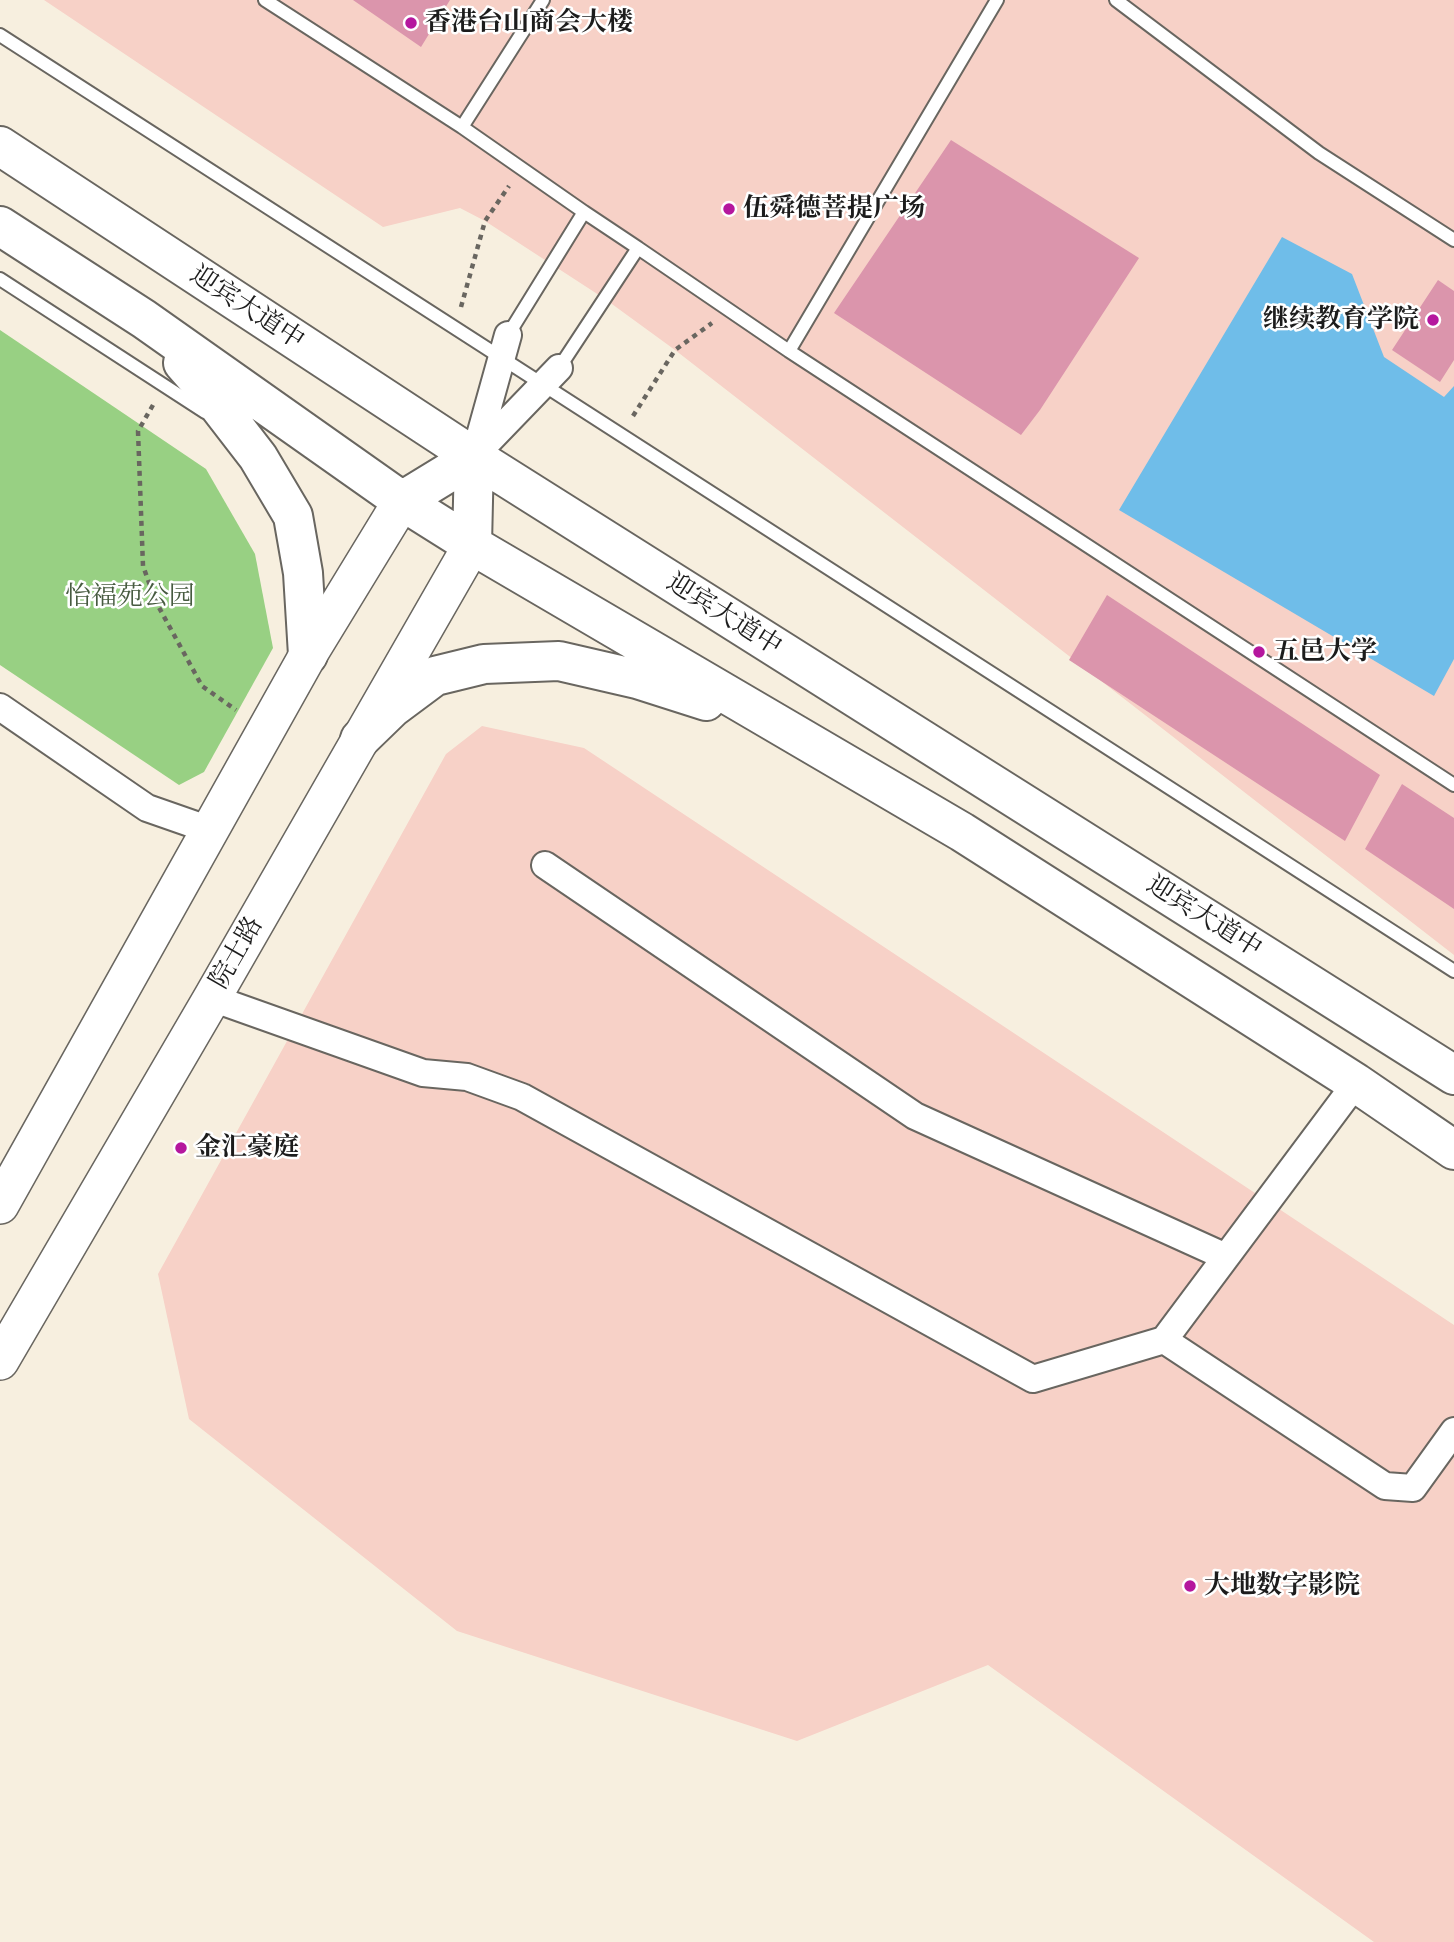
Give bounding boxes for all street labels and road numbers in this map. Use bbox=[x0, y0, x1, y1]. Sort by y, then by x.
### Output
street label: 迎宾大道中 bbox=[184, 260, 310, 356]
street label: 迎宾大道中 bbox=[661, 567, 787, 663]
street label: 迎宾大道中 bbox=[1141, 869, 1267, 965]
street label: 院士路 bbox=[204, 911, 270, 995]

